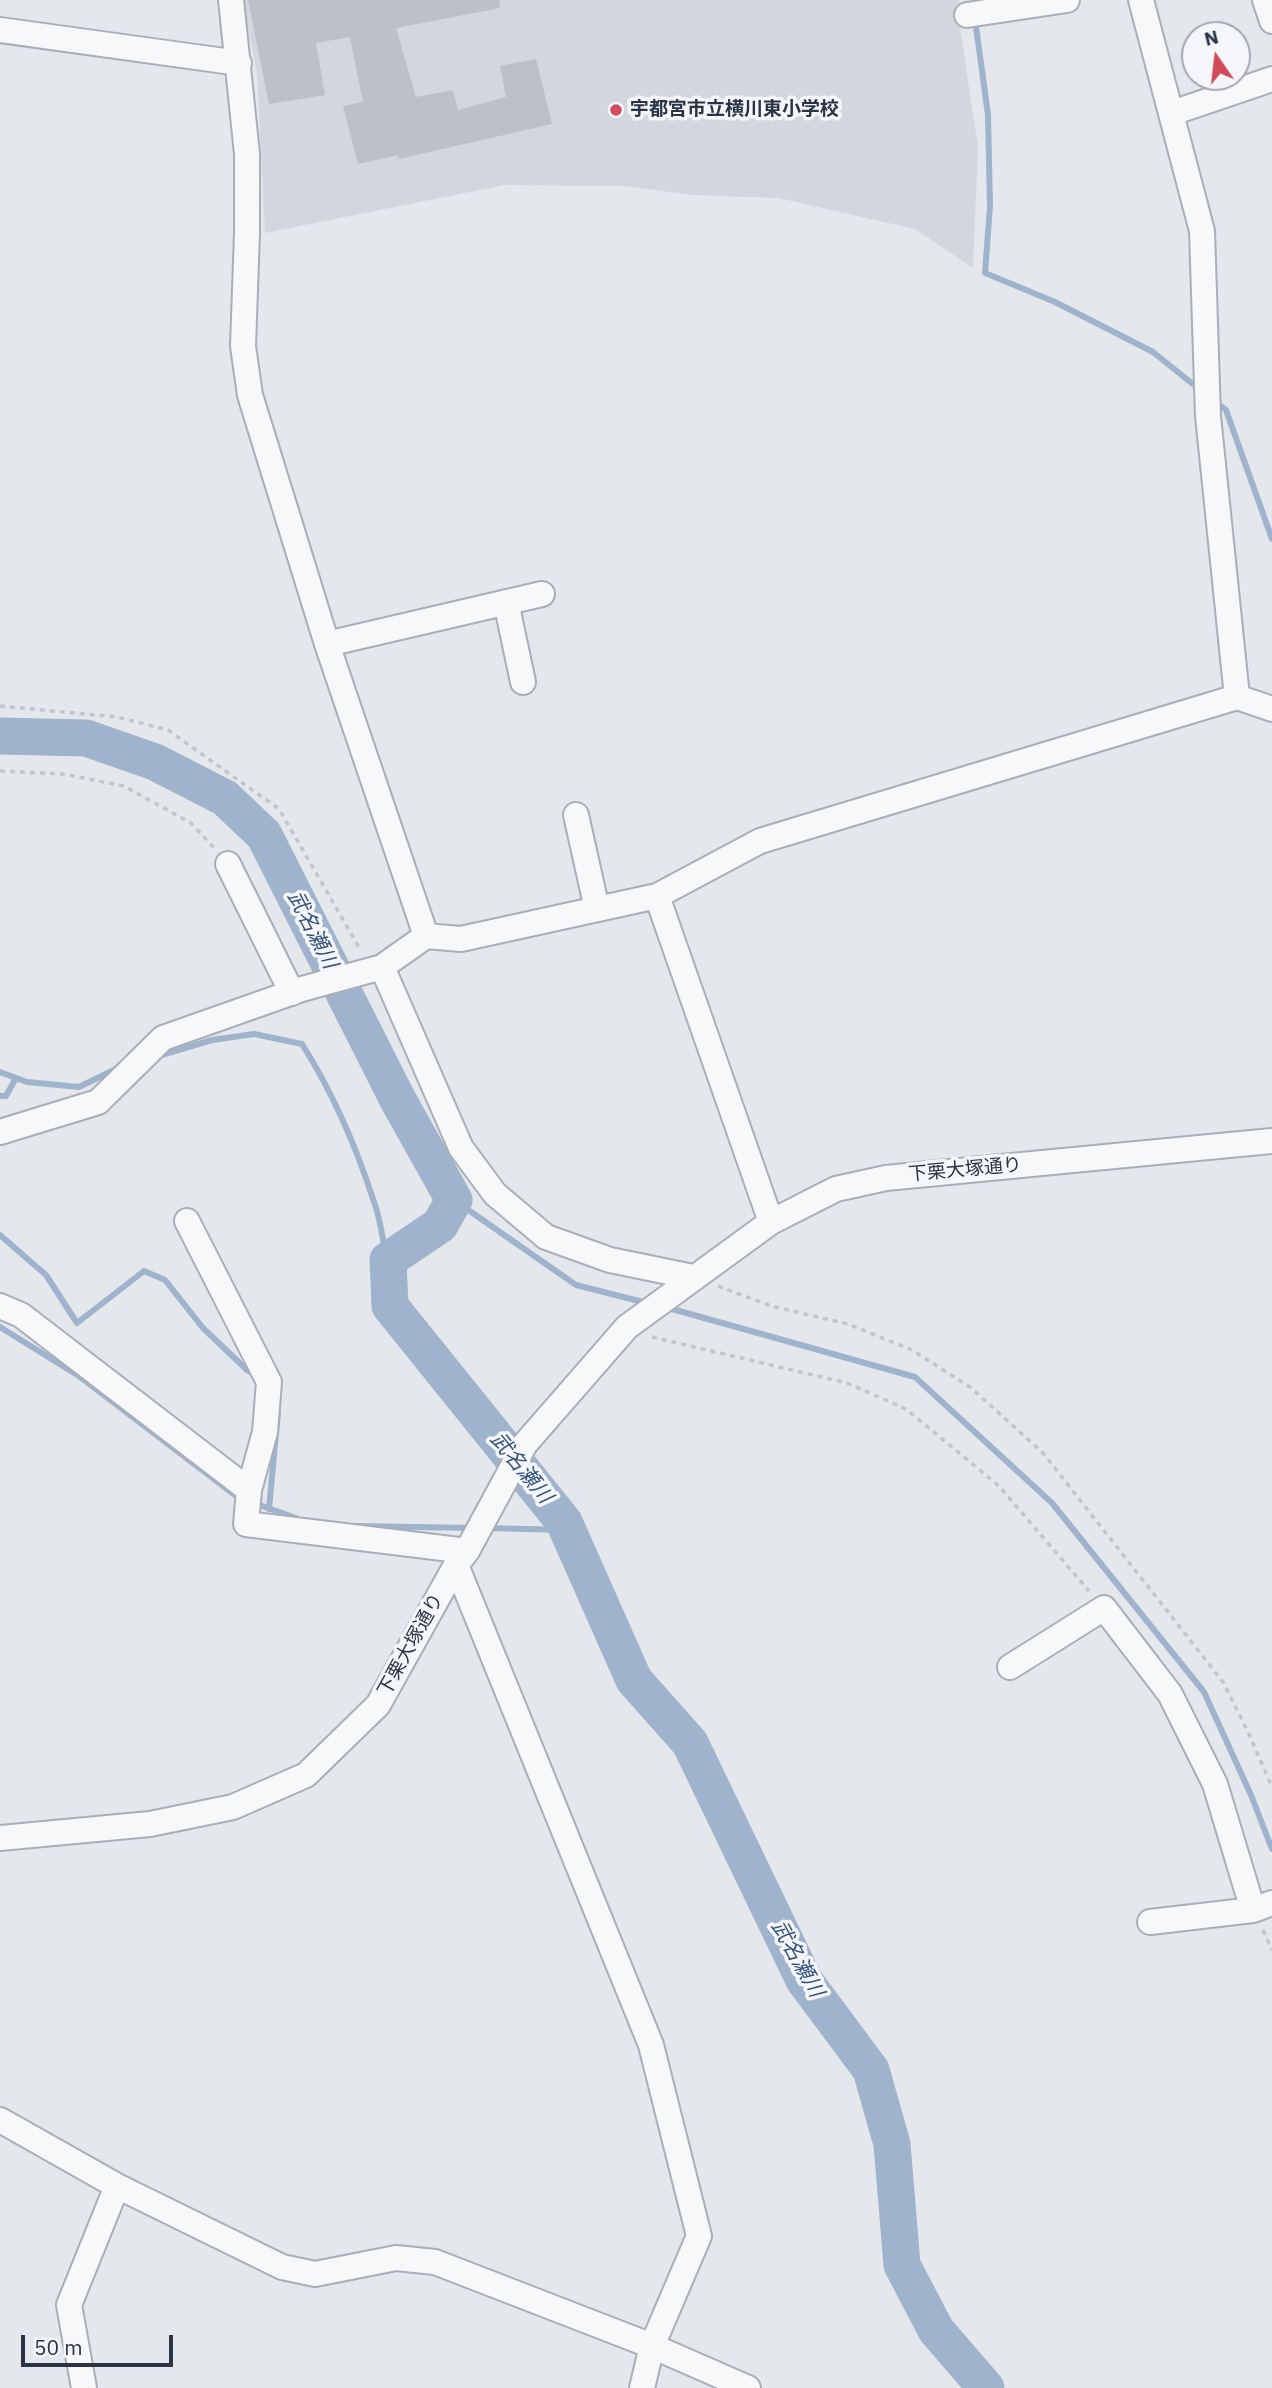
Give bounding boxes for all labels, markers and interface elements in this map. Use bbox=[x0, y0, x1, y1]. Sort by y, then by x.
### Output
north arrow bbox=[1181, 21, 1251, 91]
text: N bbox=[1202, 24, 1221, 51]
place label: 宇都宮市立横川東小学校 bbox=[630, 99, 839, 121]
marker: 宇都宮市立横川東小学校 bbox=[608, 102, 624, 118]
water label: 武名瀬川 bbox=[282, 887, 342, 973]
street label: 下栗大塚通り bbox=[907, 1154, 1023, 1186]
water label: 武名瀬川 bbox=[485, 1427, 557, 1509]
street label: 下栗大塚通り bbox=[373, 1590, 449, 1700]
water label: 武名瀬川 bbox=[766, 1916, 828, 2002]
scale bar bbox=[24, 2322, 177, 2366]
text: 50 m bbox=[34, 2333, 83, 2361]

